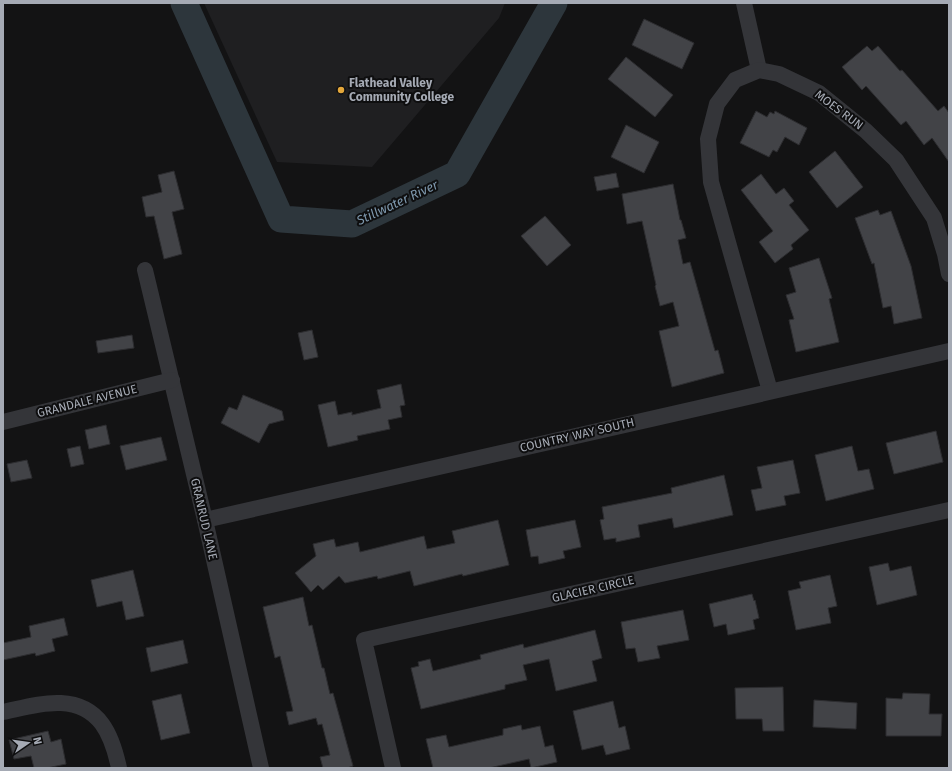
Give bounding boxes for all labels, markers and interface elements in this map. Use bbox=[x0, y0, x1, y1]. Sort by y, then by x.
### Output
place label: Flathead Valley Community College bbox=[349, 76, 454, 104]
marker: Flathead Valley Community College bbox=[336, 85, 346, 95]
street label: MOES RUN bbox=[812, 87, 866, 133]
water label: Stillwater River bbox=[353, 177, 441, 228]
street label: GRANDALE AVENUE bbox=[36, 382, 138, 420]
street label: COUNTRY WAY SOUTH bbox=[518, 415, 636, 455]
street label: GRANRUD LANE bbox=[188, 477, 220, 561]
street label: GLACIER CIRCLE bbox=[551, 573, 635, 605]
north arrow bbox=[8, 723, 48, 763]
text: N bbox=[30, 736, 44, 746]

